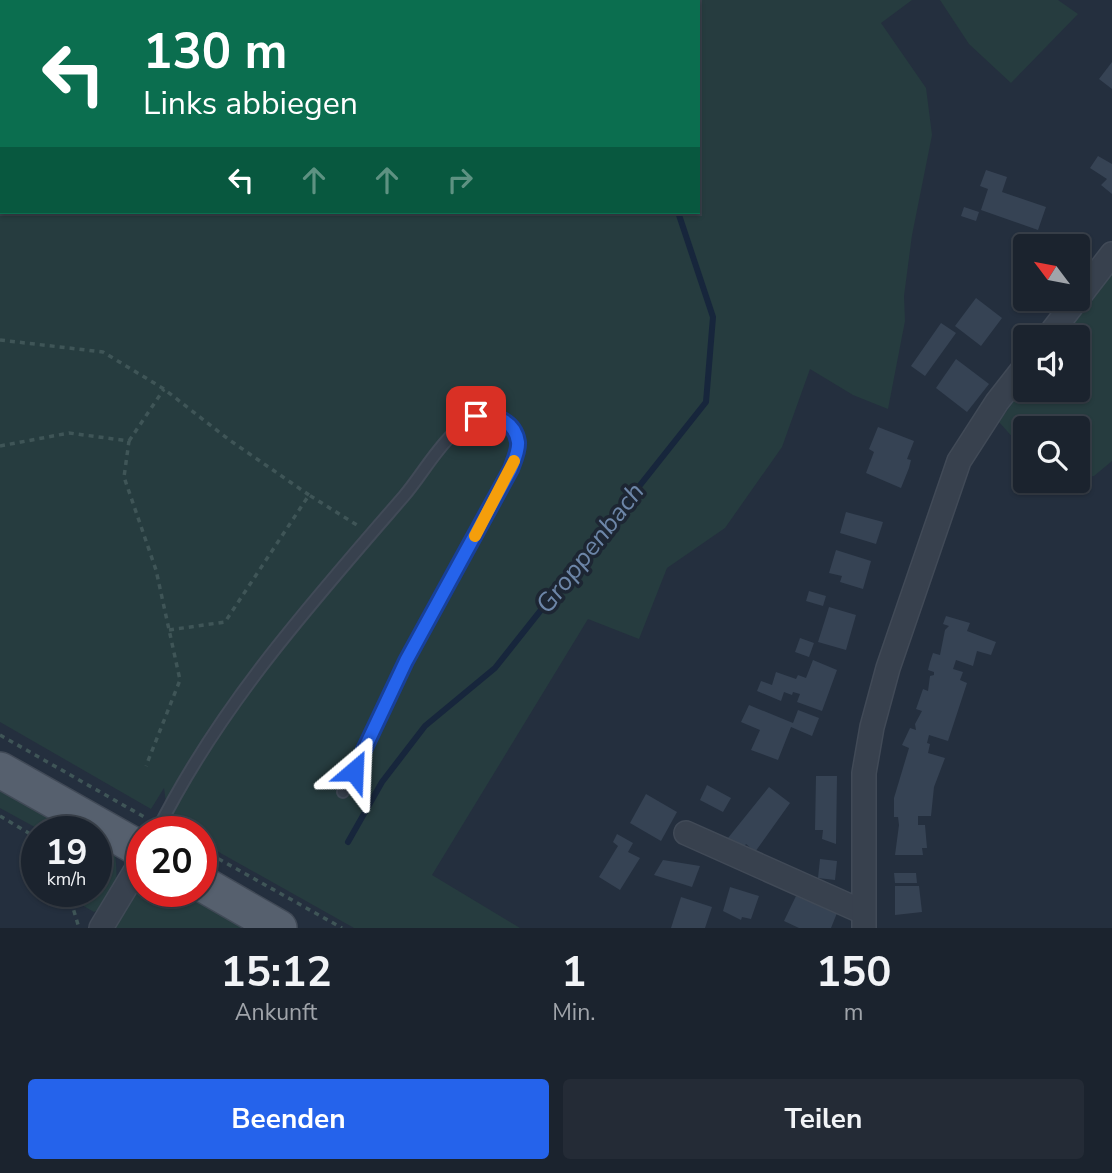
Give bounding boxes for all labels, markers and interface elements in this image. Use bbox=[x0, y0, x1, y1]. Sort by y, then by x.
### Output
text: 130 m bbox=[143, 18, 287, 85]
icon: left bbox=[28, 28, 119, 119]
text: Links abbiegen bbox=[143, 82, 358, 125]
icon: left bbox=[222, 161, 260, 199]
icon: ahead bbox=[295, 161, 333, 199]
icon: ahead bbox=[368, 161, 406, 199]
icon: right bbox=[441, 161, 479, 199]
north arrow bbox=[1013, 234, 1090, 312]
map controls bbox=[1013, 234, 1090, 493]
button: sound bbox=[1013, 325, 1090, 402]
pin bbox=[446, 386, 506, 446]
icon: arrive bbox=[457, 397, 495, 435]
button: search bbox=[1013, 416, 1090, 493]
water label: Groppenbach bbox=[528, 475, 652, 621]
position arrow bbox=[317, 734, 391, 808]
speed limit sign: 20 bbox=[126, 816, 217, 907]
text: 19 bbox=[45, 829, 88, 876]
text: km/h bbox=[47, 867, 86, 891]
text: 15:12 bbox=[220, 944, 332, 1001]
text: 1 bbox=[561, 944, 586, 1001]
text: 150 bbox=[816, 944, 892, 1001]
text: Ankunft bbox=[235, 997, 317, 1028]
text: Min. bbox=[552, 997, 595, 1028]
text: m bbox=[844, 997, 864, 1028]
button: Beenden bbox=[28, 1079, 549, 1159]
button: Teilen bbox=[563, 1079, 1084, 1159]

